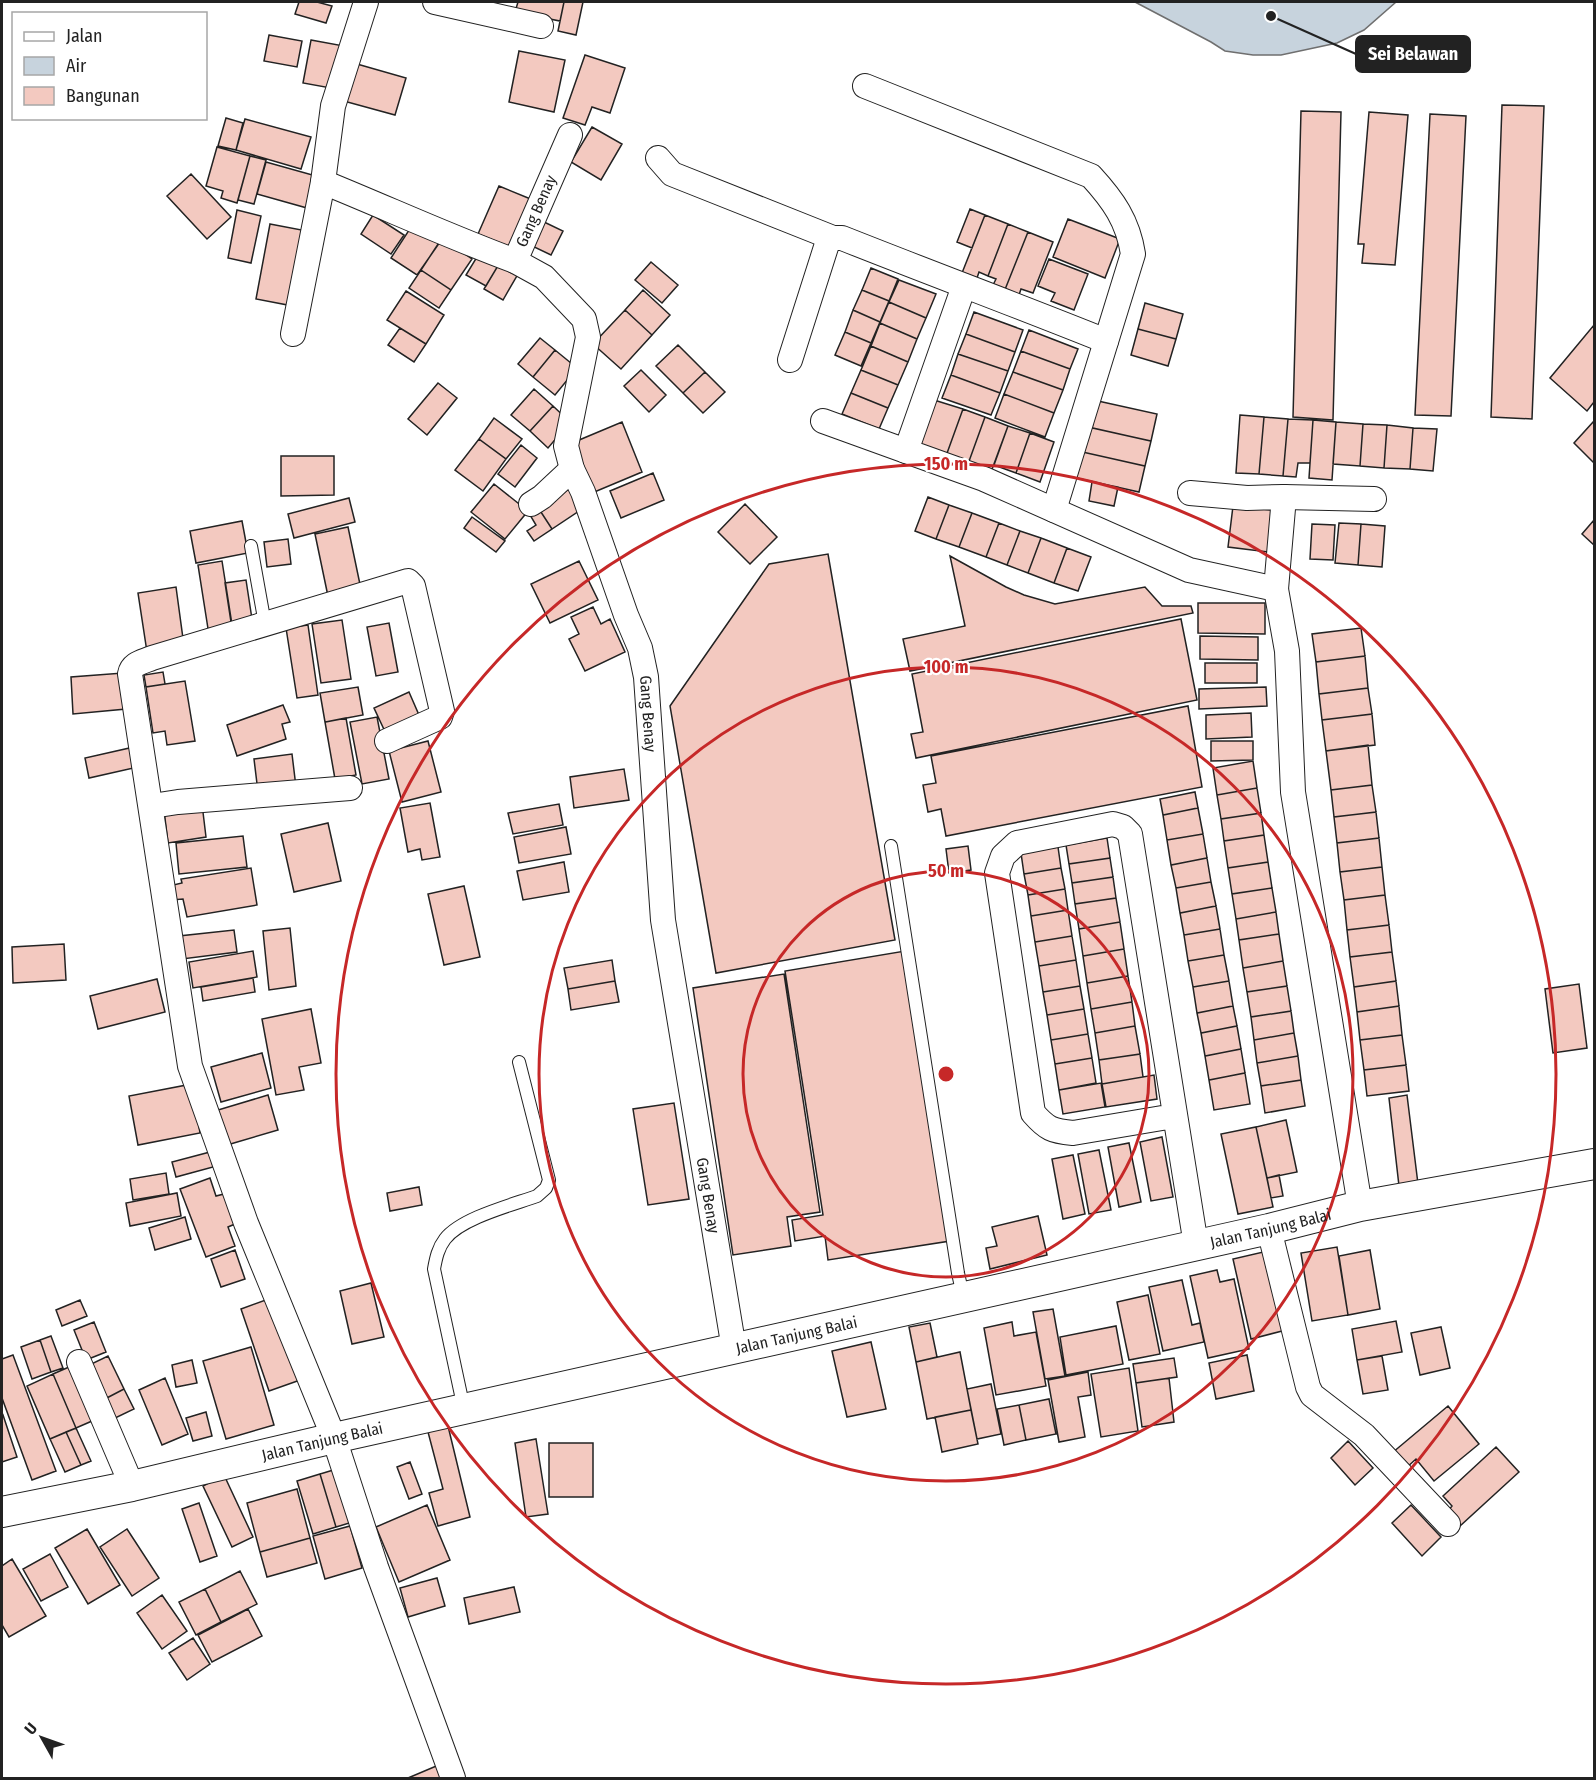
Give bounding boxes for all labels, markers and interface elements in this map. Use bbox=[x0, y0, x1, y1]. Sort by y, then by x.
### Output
legend bbox=[12, 12, 207, 120]
text: Jalan bbox=[66, 25, 103, 47]
callout: Sei Belawan bbox=[1356, 36, 1470, 72]
text: Sei Belawan bbox=[1368, 43, 1458, 65]
text: Air bbox=[66, 55, 87, 77]
text: Bangunan bbox=[66, 85, 140, 107]
street label: Gang Benay bbox=[512, 171, 561, 250]
text: 150 m bbox=[924, 453, 968, 475]
text: 100 m bbox=[924, 656, 968, 678]
street label: Gang Benay bbox=[636, 675, 661, 753]
text: 50 m bbox=[928, 860, 964, 882]
centre of rings bbox=[936, 1064, 956, 1084]
street label: Gang Benay bbox=[693, 1156, 724, 1236]
street label: Jalan Tanjung Balai bbox=[1208, 1204, 1333, 1251]
street label: Jalan Tanjung Balai bbox=[734, 1312, 859, 1357]
street label: Jalan Tanjung Balai bbox=[260, 1418, 385, 1464]
north arrow bbox=[12, 1708, 72, 1768]
text: U bbox=[21, 1719, 41, 1738]

